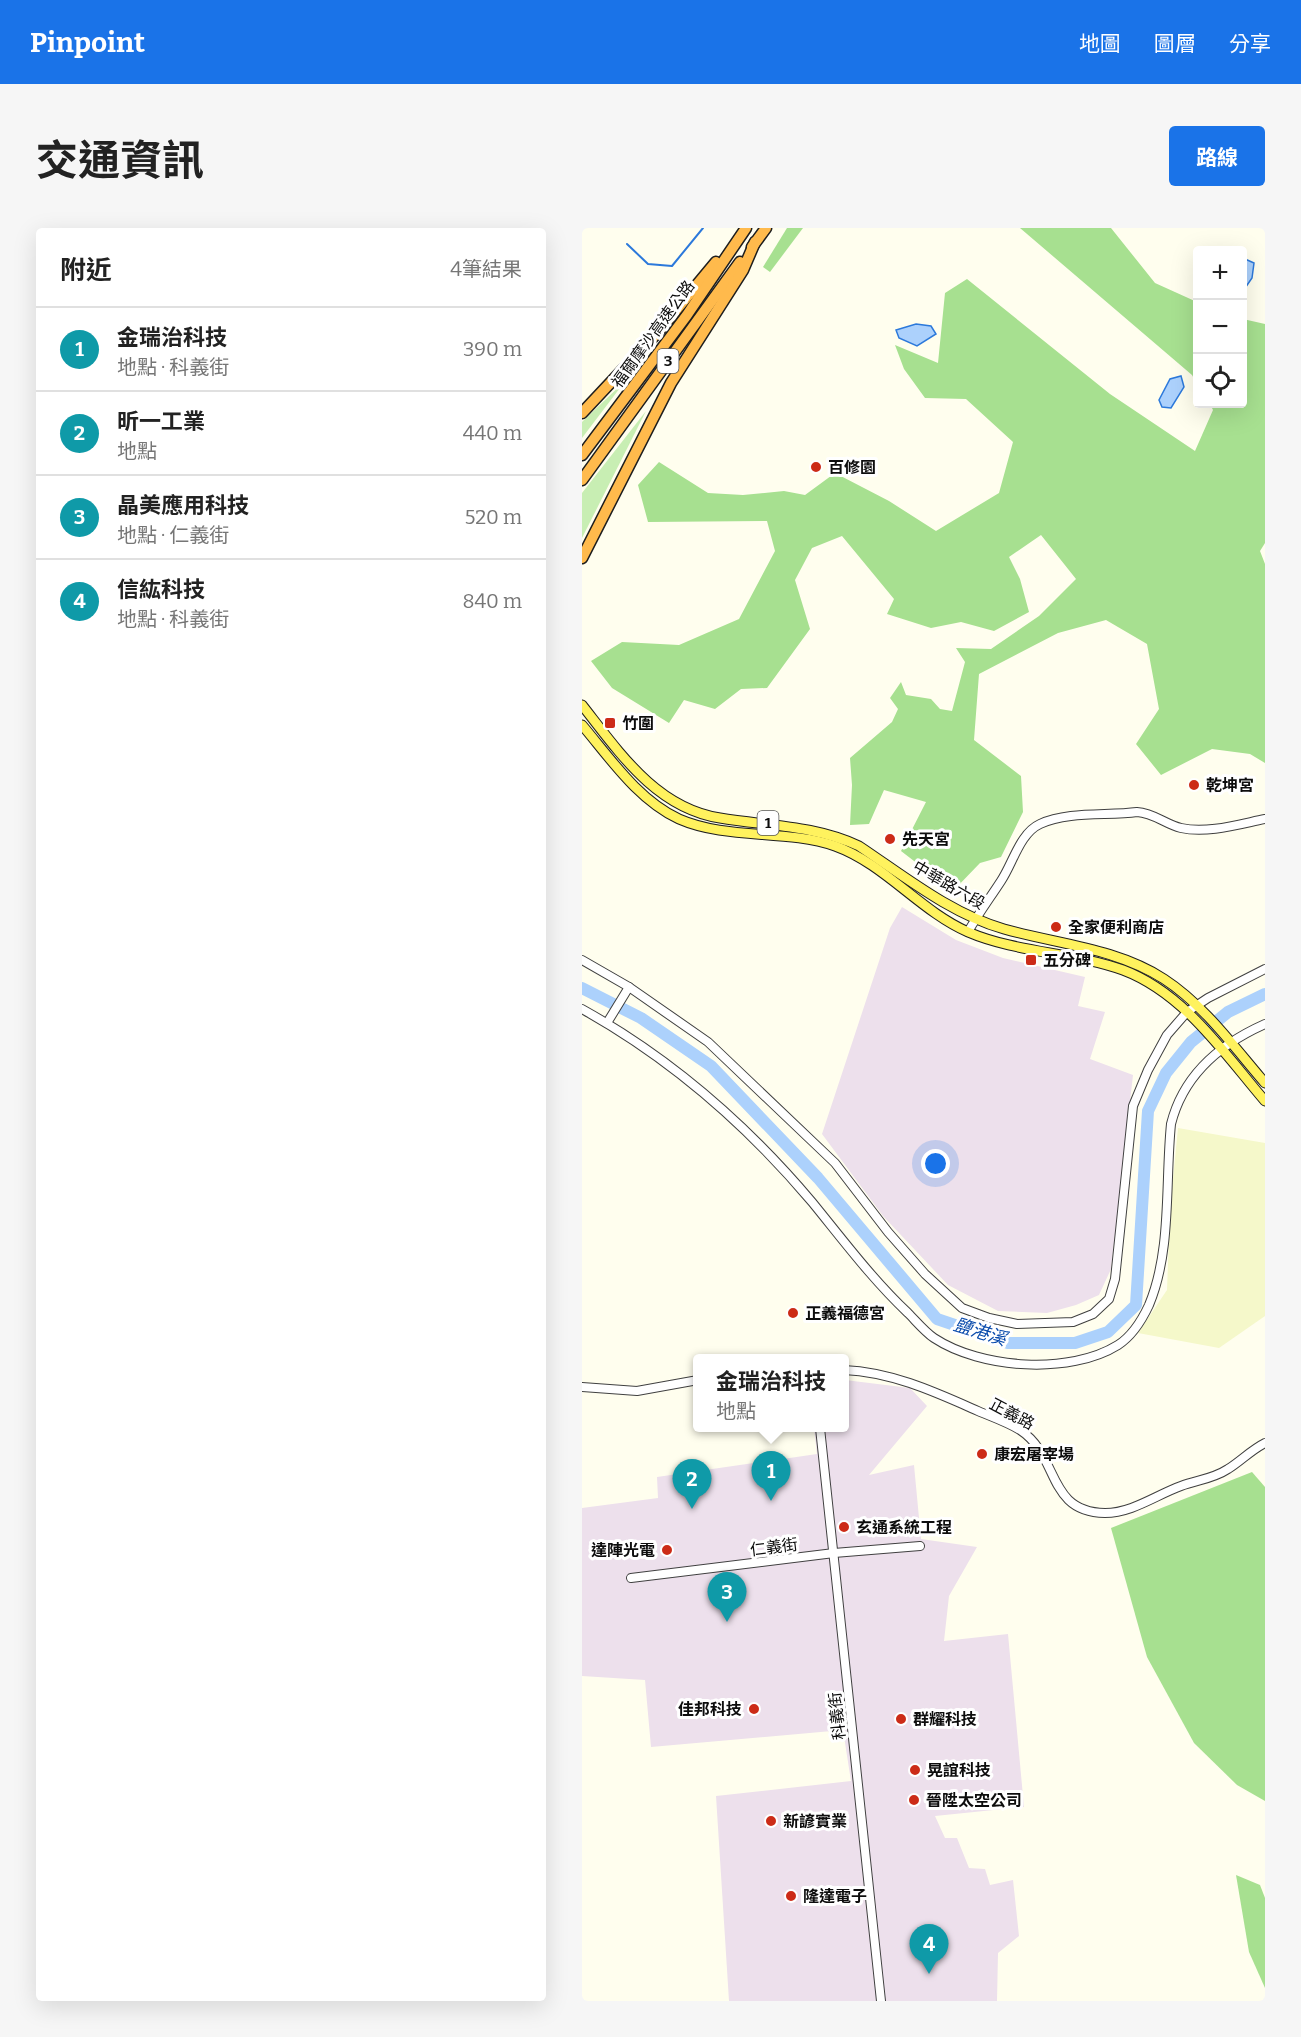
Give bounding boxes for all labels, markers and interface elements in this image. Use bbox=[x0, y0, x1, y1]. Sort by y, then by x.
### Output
text: Pinpoint bbox=[30, 26, 145, 59]
text: 地圖 bbox=[1079, 31, 1121, 57]
text: 圖層 bbox=[1154, 31, 1196, 57]
text: 分享 bbox=[1229, 31, 1271, 57]
button: 路線 bbox=[1169, 126, 1265, 186]
text: 交通資訊 bbox=[36, 136, 204, 186]
map controls bbox=[1193, 246, 1247, 408]
button: + bbox=[1193, 246, 1247, 300]
text: 附近 bbox=[60, 255, 112, 286]
text: 4筆結果 bbox=[450, 257, 522, 281]
street label: 福爾摩沙高速公路 bbox=[608, 277, 698, 391]
button: − bbox=[1193, 300, 1247, 354]
text: 金瑞治科技 bbox=[117, 324, 227, 351]
text: 1 bbox=[75, 337, 84, 361]
text: 390 m bbox=[463, 337, 522, 361]
road number: 3 bbox=[658, 349, 679, 373]
button: locate bbox=[1193, 354, 1247, 408]
text: 地點 · 科義街 bbox=[117, 355, 229, 379]
text: 昕一工業 bbox=[117, 408, 205, 435]
text: 2 bbox=[74, 421, 85, 445]
text: 440 m bbox=[463, 421, 522, 445]
text: 地點 bbox=[117, 439, 157, 463]
place label: 百修園 bbox=[828, 458, 876, 477]
marker: 百修園 bbox=[809, 460, 823, 474]
text: 晶美應用科技 bbox=[117, 492, 249, 519]
text: 3 bbox=[74, 505, 85, 529]
text: 520 m bbox=[465, 505, 522, 529]
text: 地點 · 仁義街 bbox=[117, 523, 229, 547]
text: 信紘科技 bbox=[117, 576, 205, 603]
text: 4 bbox=[73, 589, 86, 613]
text: 840 m bbox=[462, 589, 522, 613]
text: 地點 · 科義街 bbox=[117, 607, 229, 631]
place label: 竹圍 bbox=[622, 714, 654, 733]
marker: 竹圍 bbox=[603, 716, 617, 730]
place label: 乾坤宮 bbox=[1206, 776, 1254, 795]
marker: 乾坤宮 bbox=[1187, 778, 1201, 792]
road number: 1 bbox=[758, 811, 778, 835]
place label: 先天宮 bbox=[902, 830, 950, 849]
marker: 先天宮 bbox=[883, 832, 897, 846]
street label: 中華路六段 bbox=[910, 857, 988, 913]
place label: 全家便利商店 bbox=[1068, 918, 1164, 937]
marker: 全家便利商店 bbox=[1049, 920, 1063, 934]
place label: 五分碑 bbox=[1043, 951, 1091, 970]
marker: 五分碑 bbox=[1024, 953, 1038, 967]
your location bbox=[921, 1149, 950, 1178]
place label: 正義福德宮 bbox=[805, 1304, 885, 1323]
marker: 正義福德宮 bbox=[786, 1306, 800, 1320]
water label: 鹽港溪 bbox=[951, 1314, 1012, 1351]
popup bbox=[693, 1354, 849, 1432]
text: 金瑞治科技 bbox=[716, 1368, 826, 1395]
street label: 正義路 bbox=[986, 1394, 1038, 1434]
text: 地點 bbox=[716, 1399, 756, 1423]
place label: 康宏屠宰場 bbox=[994, 1445, 1074, 1464]
marker: 康宏屠宰場 bbox=[975, 1447, 989, 1461]
pin: 1 bbox=[752, 1452, 790, 1501]
pin: 2 bbox=[672, 1460, 712, 1509]
place label: 玄通系統工程 bbox=[856, 1518, 952, 1537]
marker: 玄通系統工程 bbox=[837, 1520, 851, 1534]
street label: 仁義街 bbox=[749, 1535, 799, 1559]
place label: 達陣光電 bbox=[591, 1541, 655, 1560]
marker: 達陣光電 bbox=[660, 1543, 674, 1557]
pin: 3 bbox=[708, 1572, 746, 1622]
street label: 科義街 bbox=[825, 1691, 849, 1741]
place label: 佳邦科技 bbox=[678, 1700, 742, 1719]
marker: 佳邦科技 bbox=[747, 1702, 761, 1716]
place label: 群耀科技 bbox=[913, 1710, 977, 1729]
marker: 群耀科技 bbox=[894, 1712, 908, 1726]
place label: 晃誼科技 bbox=[927, 1761, 991, 1780]
marker: 晃誼科技 bbox=[908, 1763, 922, 1777]
place label: 晉陞太空公司 bbox=[926, 1791, 1022, 1810]
marker: 晉陞太空公司 bbox=[907, 1793, 921, 1807]
place label: 新諺實業 bbox=[783, 1812, 847, 1831]
marker: 新諺實業 bbox=[764, 1814, 778, 1828]
place label: 隆達電子 bbox=[803, 1887, 867, 1906]
marker: 隆達電子 bbox=[784, 1889, 798, 1903]
pin: 4 bbox=[910, 1924, 948, 1974]

